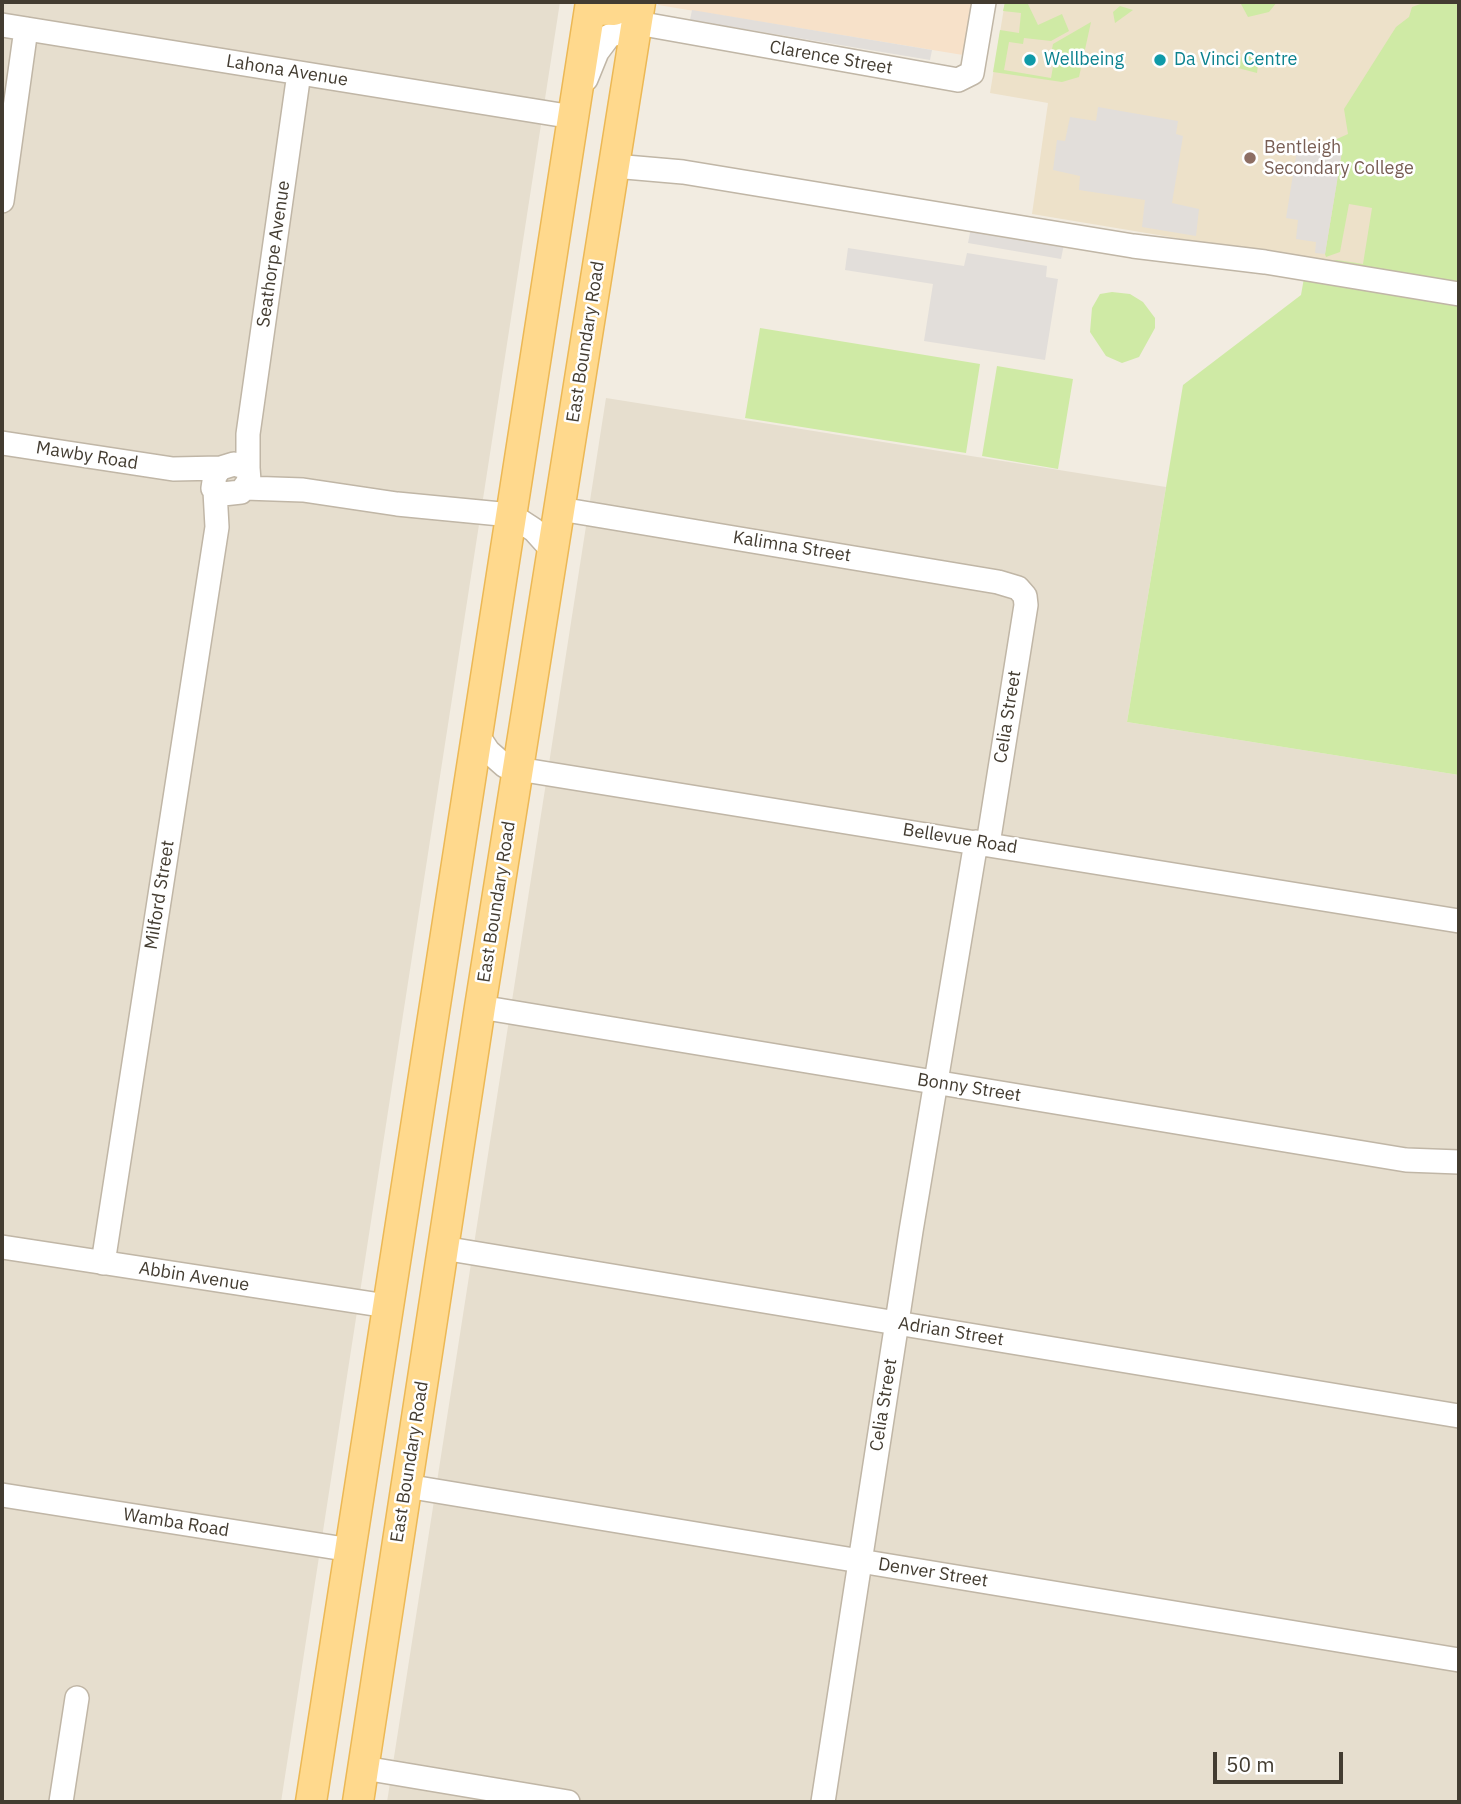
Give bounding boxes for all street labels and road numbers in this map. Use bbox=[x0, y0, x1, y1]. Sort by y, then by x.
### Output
street label: Clarence Street bbox=[768, 37, 894, 79]
street label: Lahona Avenue bbox=[225, 51, 349, 91]
street label: Seathorpe Avenue bbox=[253, 179, 295, 329]
street label: East Boundary Road bbox=[563, 260, 609, 424]
street label: Mawby Road bbox=[34, 437, 140, 475]
street label: Kalimna Street bbox=[731, 527, 853, 567]
street label: Celia Street bbox=[990, 669, 1026, 765]
street label: Bellevue Road bbox=[901, 819, 1019, 859]
street label: East Boundary Road bbox=[474, 820, 520, 984]
street label: Milford Street bbox=[141, 839, 179, 951]
street label: Bonny Street bbox=[916, 1069, 1022, 1107]
street label: Abbin Avenue bbox=[137, 1258, 251, 1296]
street label: Adrian Street bbox=[897, 1313, 1005, 1351]
street label: Celia Street bbox=[866, 1357, 902, 1453]
street label: East Boundary Road bbox=[387, 1380, 433, 1544]
street label: Wamba Road bbox=[122, 1504, 230, 1542]
street label: Denver Street bbox=[877, 1554, 989, 1592]

